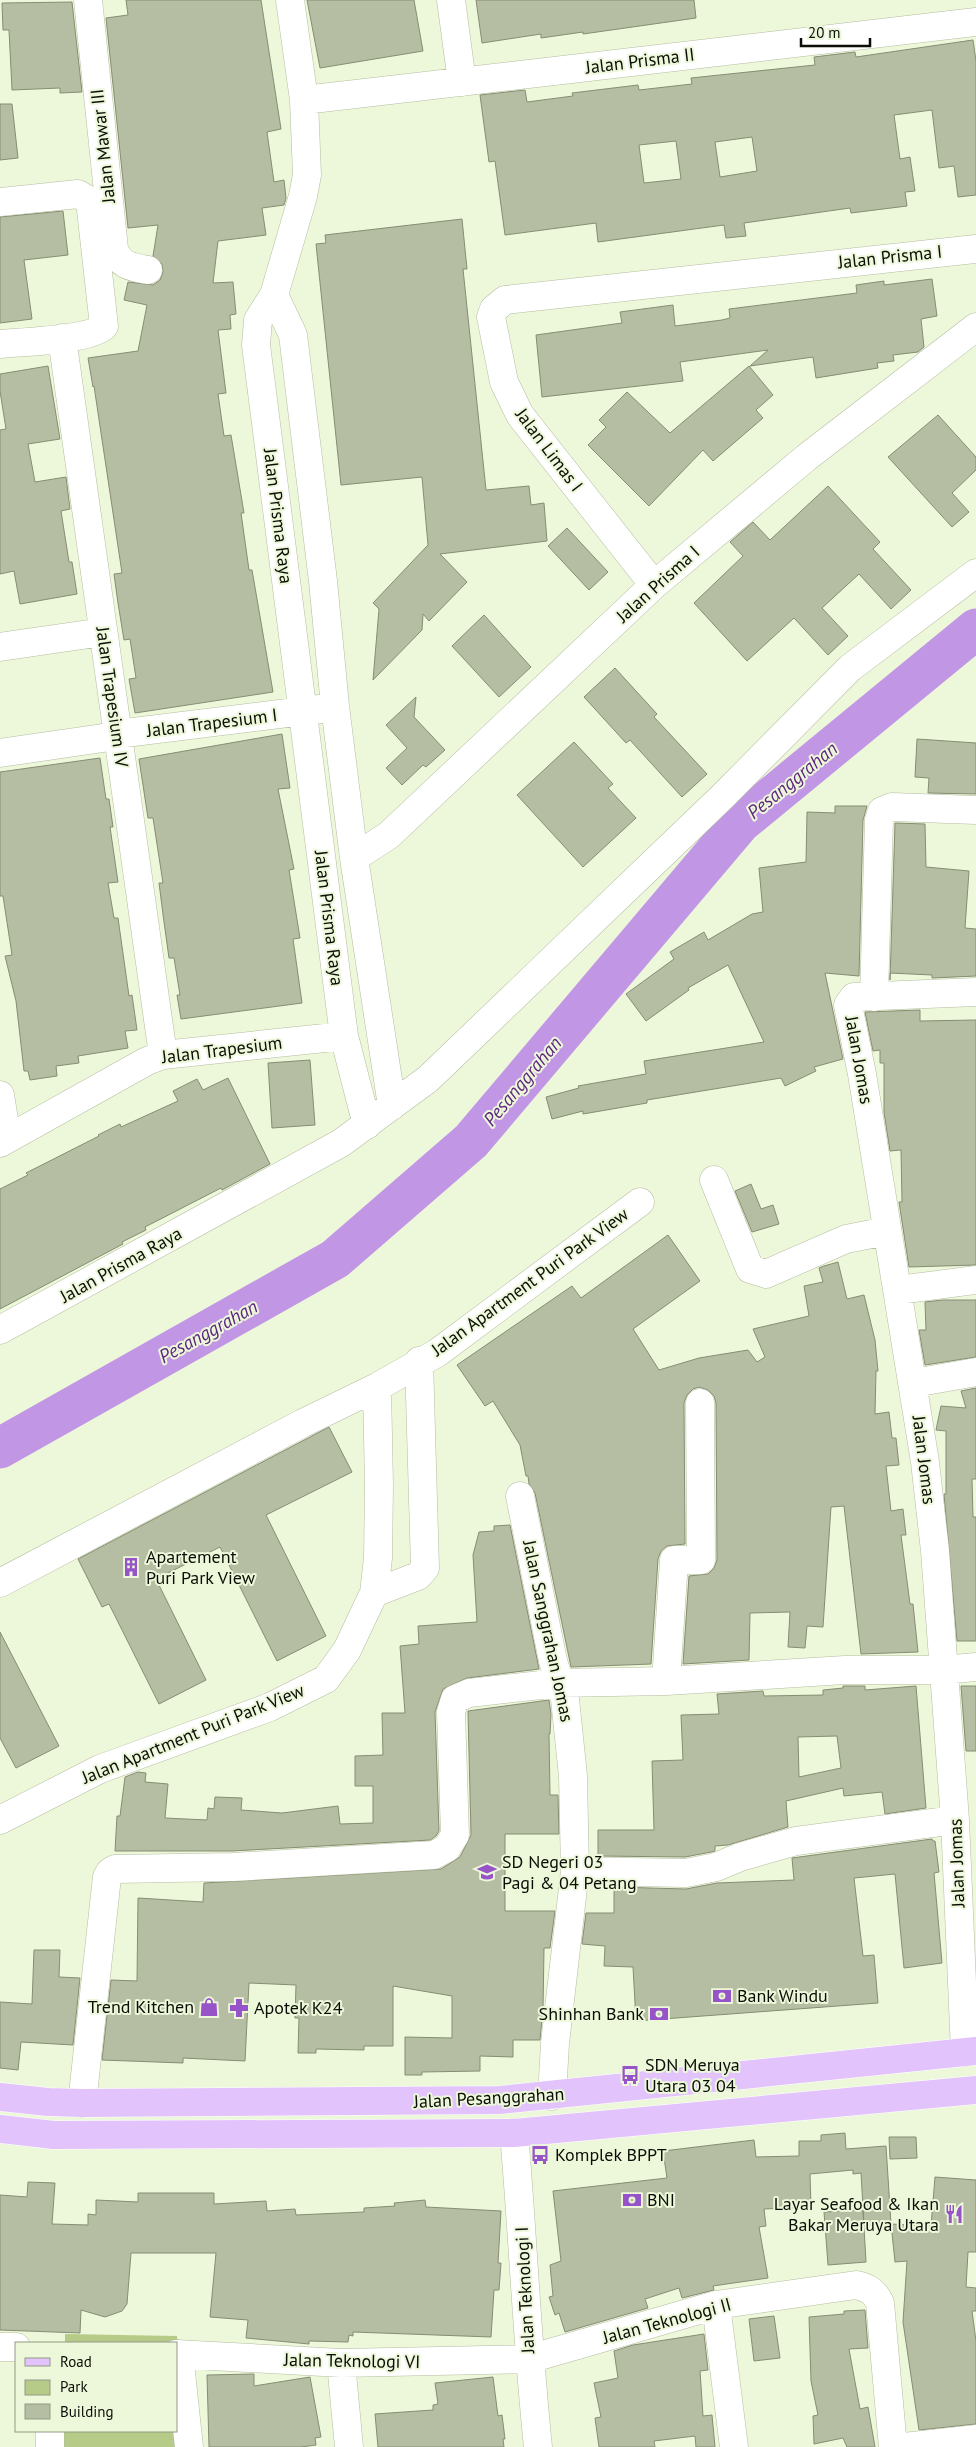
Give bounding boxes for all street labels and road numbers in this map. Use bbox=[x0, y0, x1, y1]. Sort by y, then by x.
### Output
street label: Jalan Prisma II bbox=[583, 42, 696, 79]
street label: Jalan Mawar III bbox=[85, 88, 120, 205]
street label: Jalan Prisma I bbox=[836, 240, 943, 274]
street label: Jalan Limas I bbox=[510, 403, 588, 496]
street label: Jalan Prisma Raya bbox=[259, 446, 298, 585]
street label: Jalan Prisma I bbox=[610, 540, 704, 628]
street label: Jalan Trapesium IV bbox=[91, 624, 134, 769]
street label: Jalan Trapesium I bbox=[144, 703, 278, 742]
street label: Jalan Prisma Raya bbox=[310, 848, 349, 987]
street label: Jalan Jomas bbox=[840, 1013, 879, 1106]
street label: Jalan Trapesium bbox=[159, 1031, 283, 1068]
street label: Jalan Apartment Puri Park View bbox=[426, 1202, 633, 1361]
street label: Jalan Prisma Raya bbox=[55, 1222, 186, 1308]
street label: Jalan Jomas bbox=[908, 1413, 941, 1506]
street label: Jalan Sanggrahan Jomas bbox=[518, 1537, 579, 1724]
street label: Jalan Apartment Puri Park View bbox=[77, 1678, 308, 1789]
street label: Jalan Jomas bbox=[943, 1818, 970, 1909]
street label: Jalan Pesanggrahan bbox=[412, 2082, 565, 2113]
street label: Jalan Teknologi I bbox=[510, 2226, 539, 2355]
street label: Jalan Teknologi II bbox=[599, 2292, 734, 2349]
street label: Jalan Teknologi VI bbox=[283, 2348, 420, 2373]

